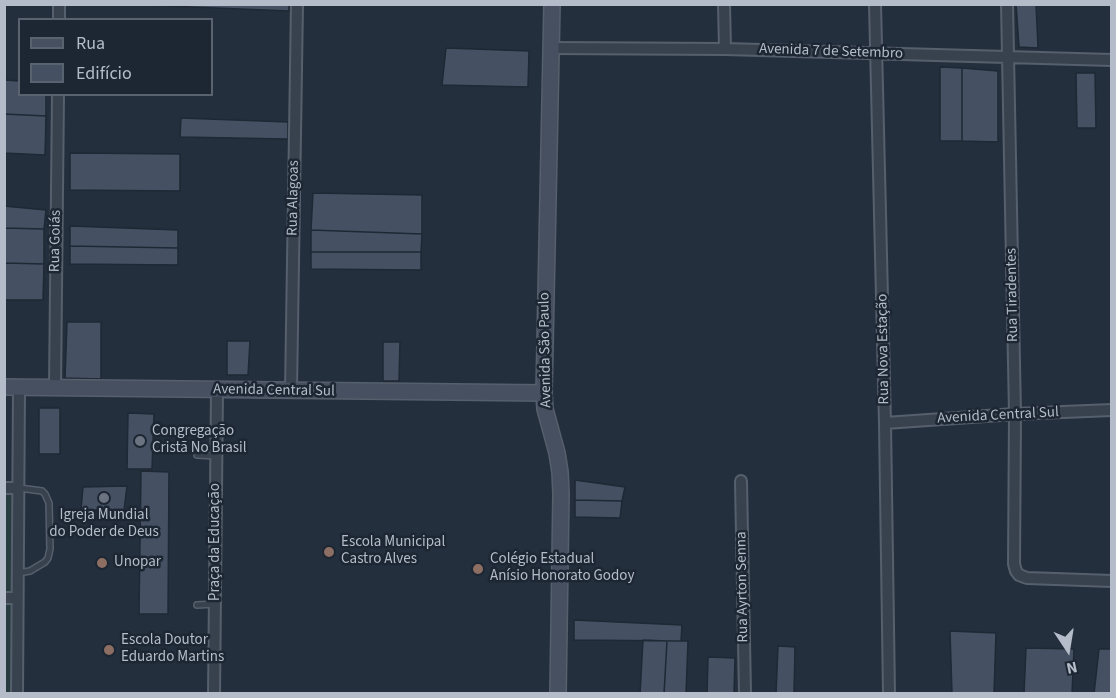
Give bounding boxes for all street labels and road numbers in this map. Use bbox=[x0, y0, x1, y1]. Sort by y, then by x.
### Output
street label: Avenida 7 de Setembro bbox=[759, 40, 903, 64]
street label: Rua Alagoas bbox=[284, 160, 304, 236]
street label: Rua Goiás bbox=[46, 210, 66, 272]
street label: Rua Tiradentes bbox=[1003, 248, 1023, 342]
street label: Avenida São Paulo bbox=[536, 292, 556, 408]
street label: Rua Nova Estação bbox=[874, 293, 894, 405]
street label: Avenida Central Sul bbox=[213, 381, 335, 401]
street label: Avenida Central Sul bbox=[937, 404, 1059, 428]
street label: Praça da Educação bbox=[207, 483, 225, 601]
street label: Rua Ayrton Senna bbox=[733, 531, 753, 643]

